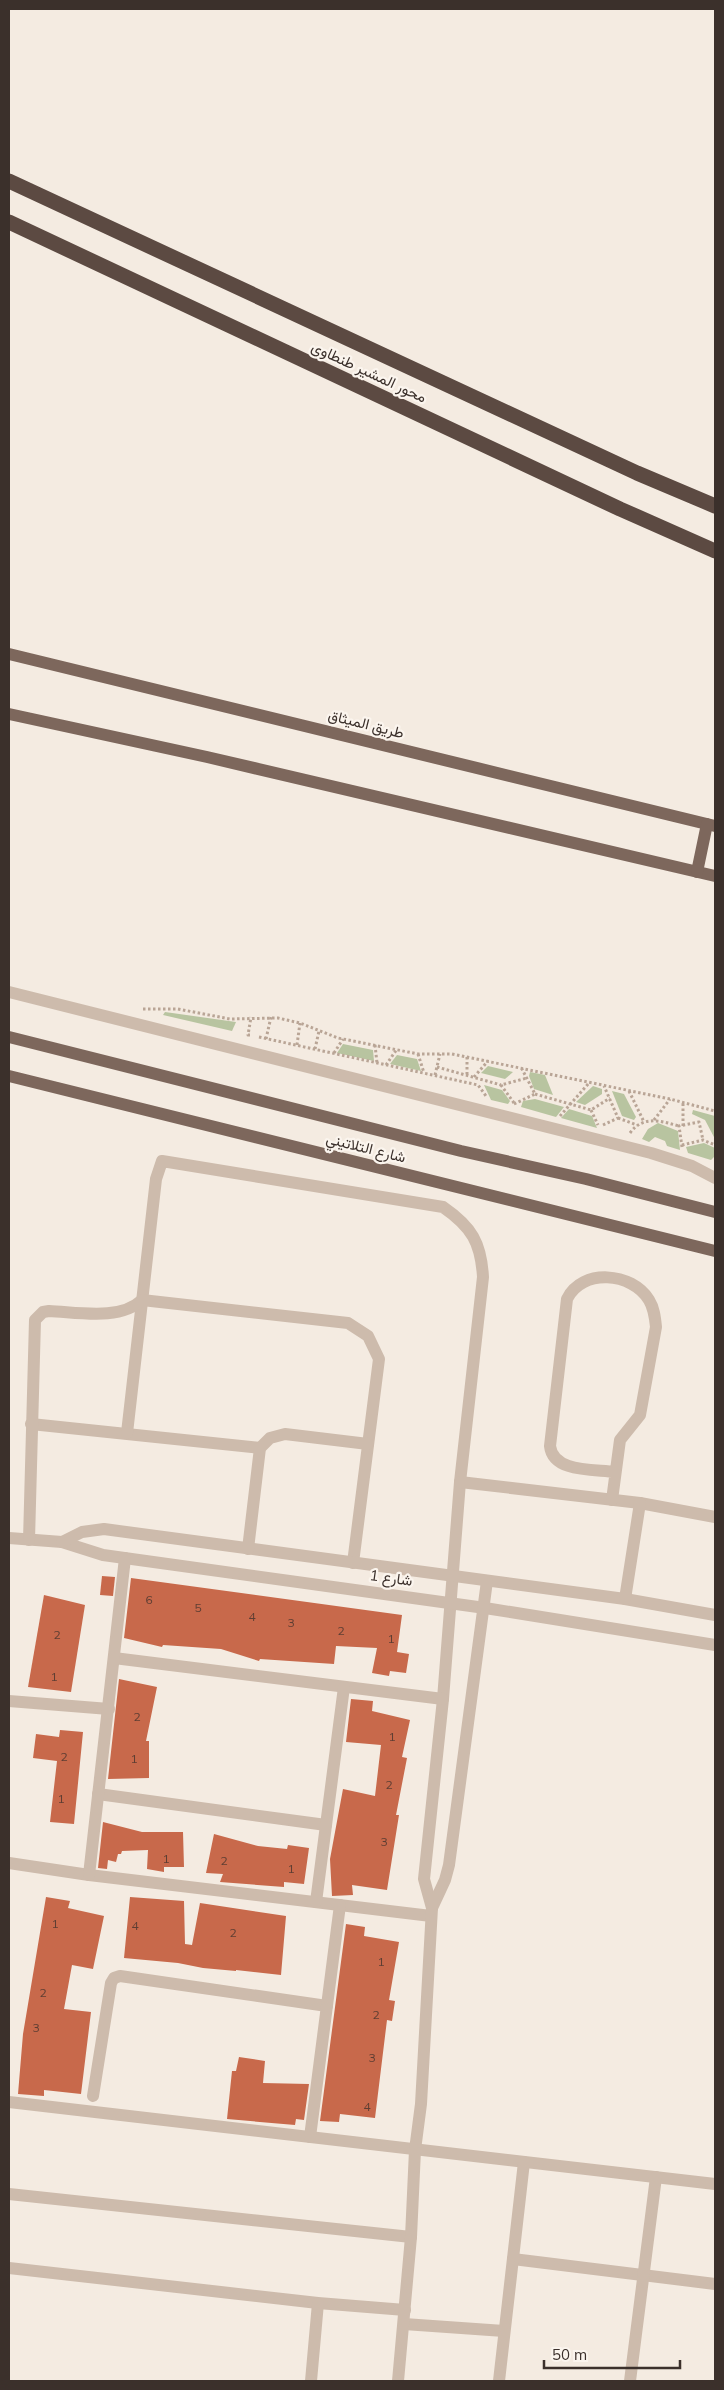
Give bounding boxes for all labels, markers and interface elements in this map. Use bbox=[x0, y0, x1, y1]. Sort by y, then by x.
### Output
street label: محور المشير طنطاوى bbox=[308, 337, 430, 407]
street label: طريق الميثاق bbox=[326, 705, 406, 743]
street label: شارع التلاتيني bbox=[323, 1128, 408, 1171]
street label: شارع 1 bbox=[368, 1565, 414, 1592]
house number: 6 bbox=[145, 1592, 153, 1607]
house number: 5 bbox=[194, 1600, 202, 1615]
house number: 4 bbox=[248, 1609, 256, 1624]
house number: 3 bbox=[287, 1615, 295, 1630]
house number: 2 bbox=[337, 1623, 345, 1638]
house number: 2 bbox=[53, 1627, 61, 1642]
house number: 1 bbox=[387, 1631, 395, 1646]
house number: 1 bbox=[50, 1669, 58, 1684]
house number: 2 bbox=[133, 1709, 141, 1724]
house number: 1 bbox=[388, 1729, 396, 1744]
house number: 2 bbox=[60, 1749, 68, 1764]
house number: 1 bbox=[130, 1751, 138, 1766]
house number: 2 bbox=[385, 1777, 393, 1792]
house number: 1 bbox=[57, 1791, 65, 1806]
house number: 3 bbox=[380, 1834, 388, 1849]
house number: 1 bbox=[162, 1851, 170, 1866]
house number: 2 bbox=[220, 1853, 228, 1868]
house number: 1 bbox=[287, 1861, 295, 1876]
house number: 1 bbox=[51, 1916, 59, 1931]
house number: 4 bbox=[131, 1918, 139, 1933]
house number: 2 bbox=[229, 1925, 237, 1940]
house number: 1 bbox=[377, 1954, 385, 1969]
house number: 2 bbox=[39, 1985, 47, 2000]
house number: 2 bbox=[372, 2007, 380, 2022]
house number: 3 bbox=[32, 2020, 40, 2035]
house number: 3 bbox=[368, 2050, 376, 2065]
house number: 4 bbox=[363, 2099, 371, 2114]
scale bar bbox=[544, 2338, 680, 2370]
text: 50 m bbox=[552, 2345, 587, 2364]

